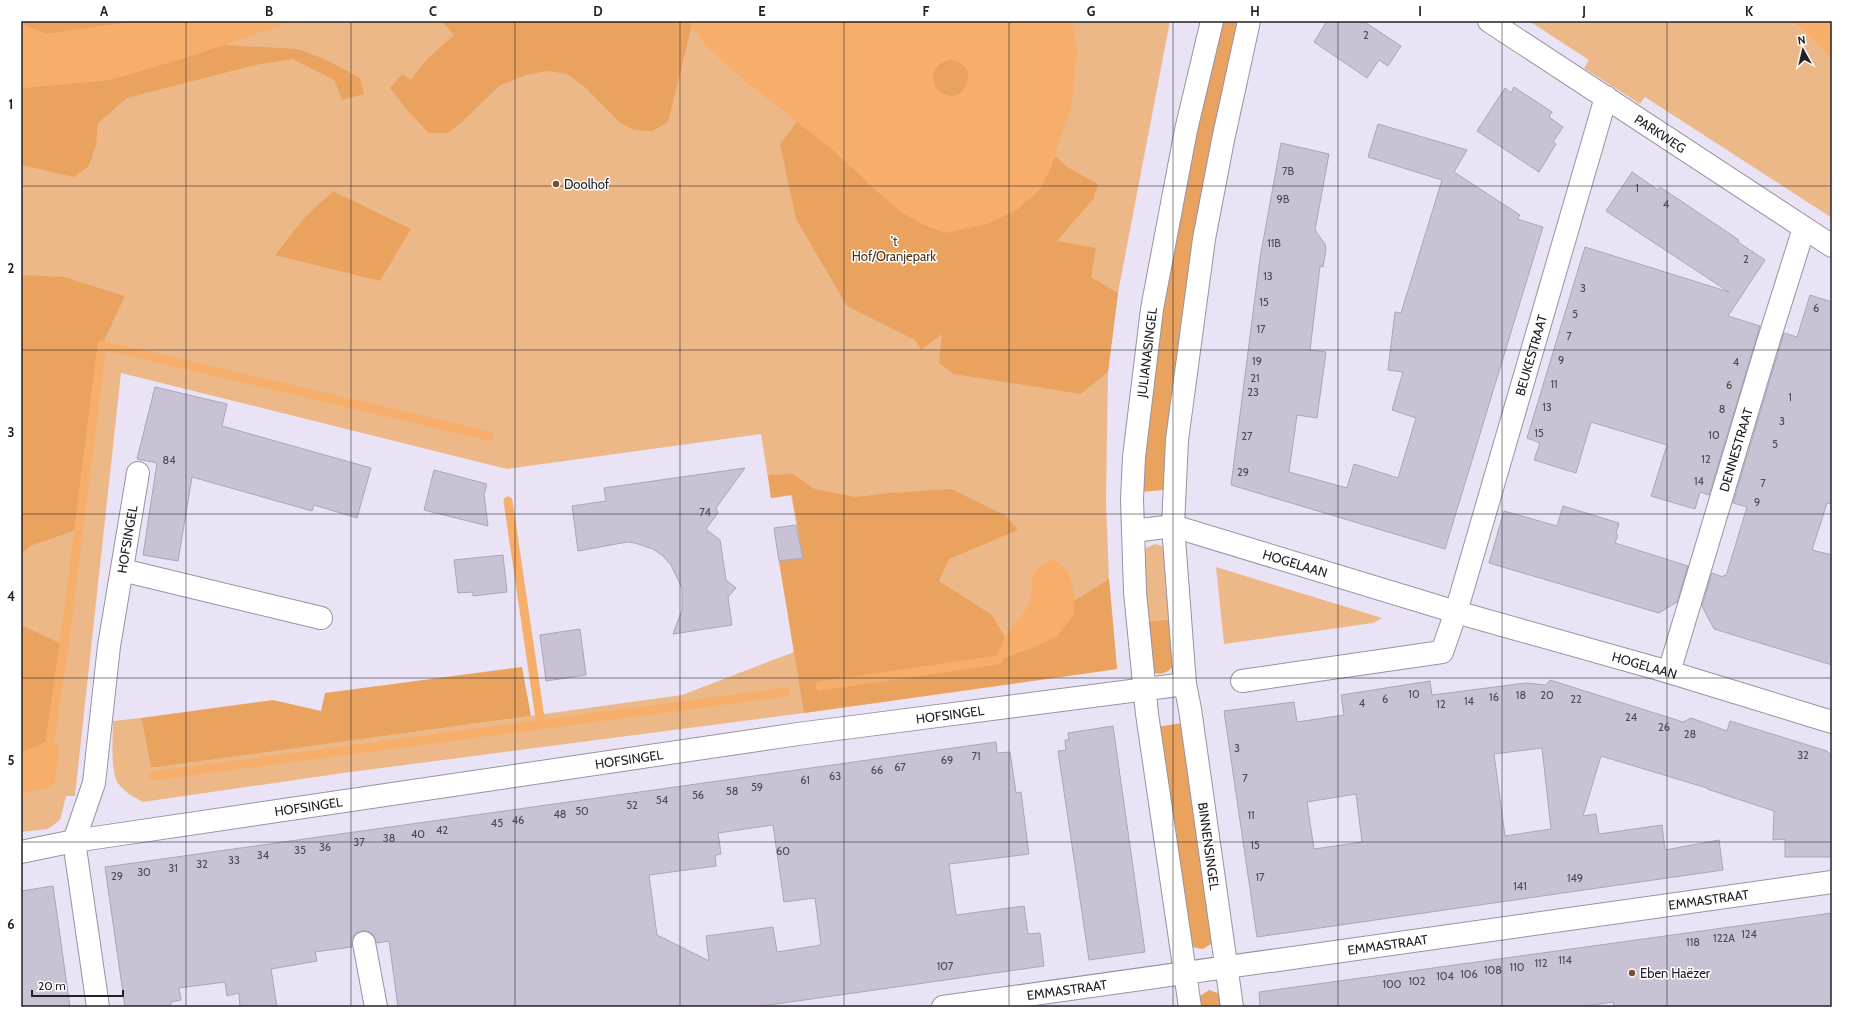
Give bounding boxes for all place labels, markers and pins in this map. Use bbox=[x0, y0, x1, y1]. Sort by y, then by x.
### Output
place label: Doolhof bbox=[564, 176, 610, 192]
marker: Doolhof bbox=[551, 179, 561, 189]
place label: Eben Haëzer bbox=[1640, 965, 1711, 981]
marker: Eben Haëzer bbox=[1627, 968, 1637, 978]

